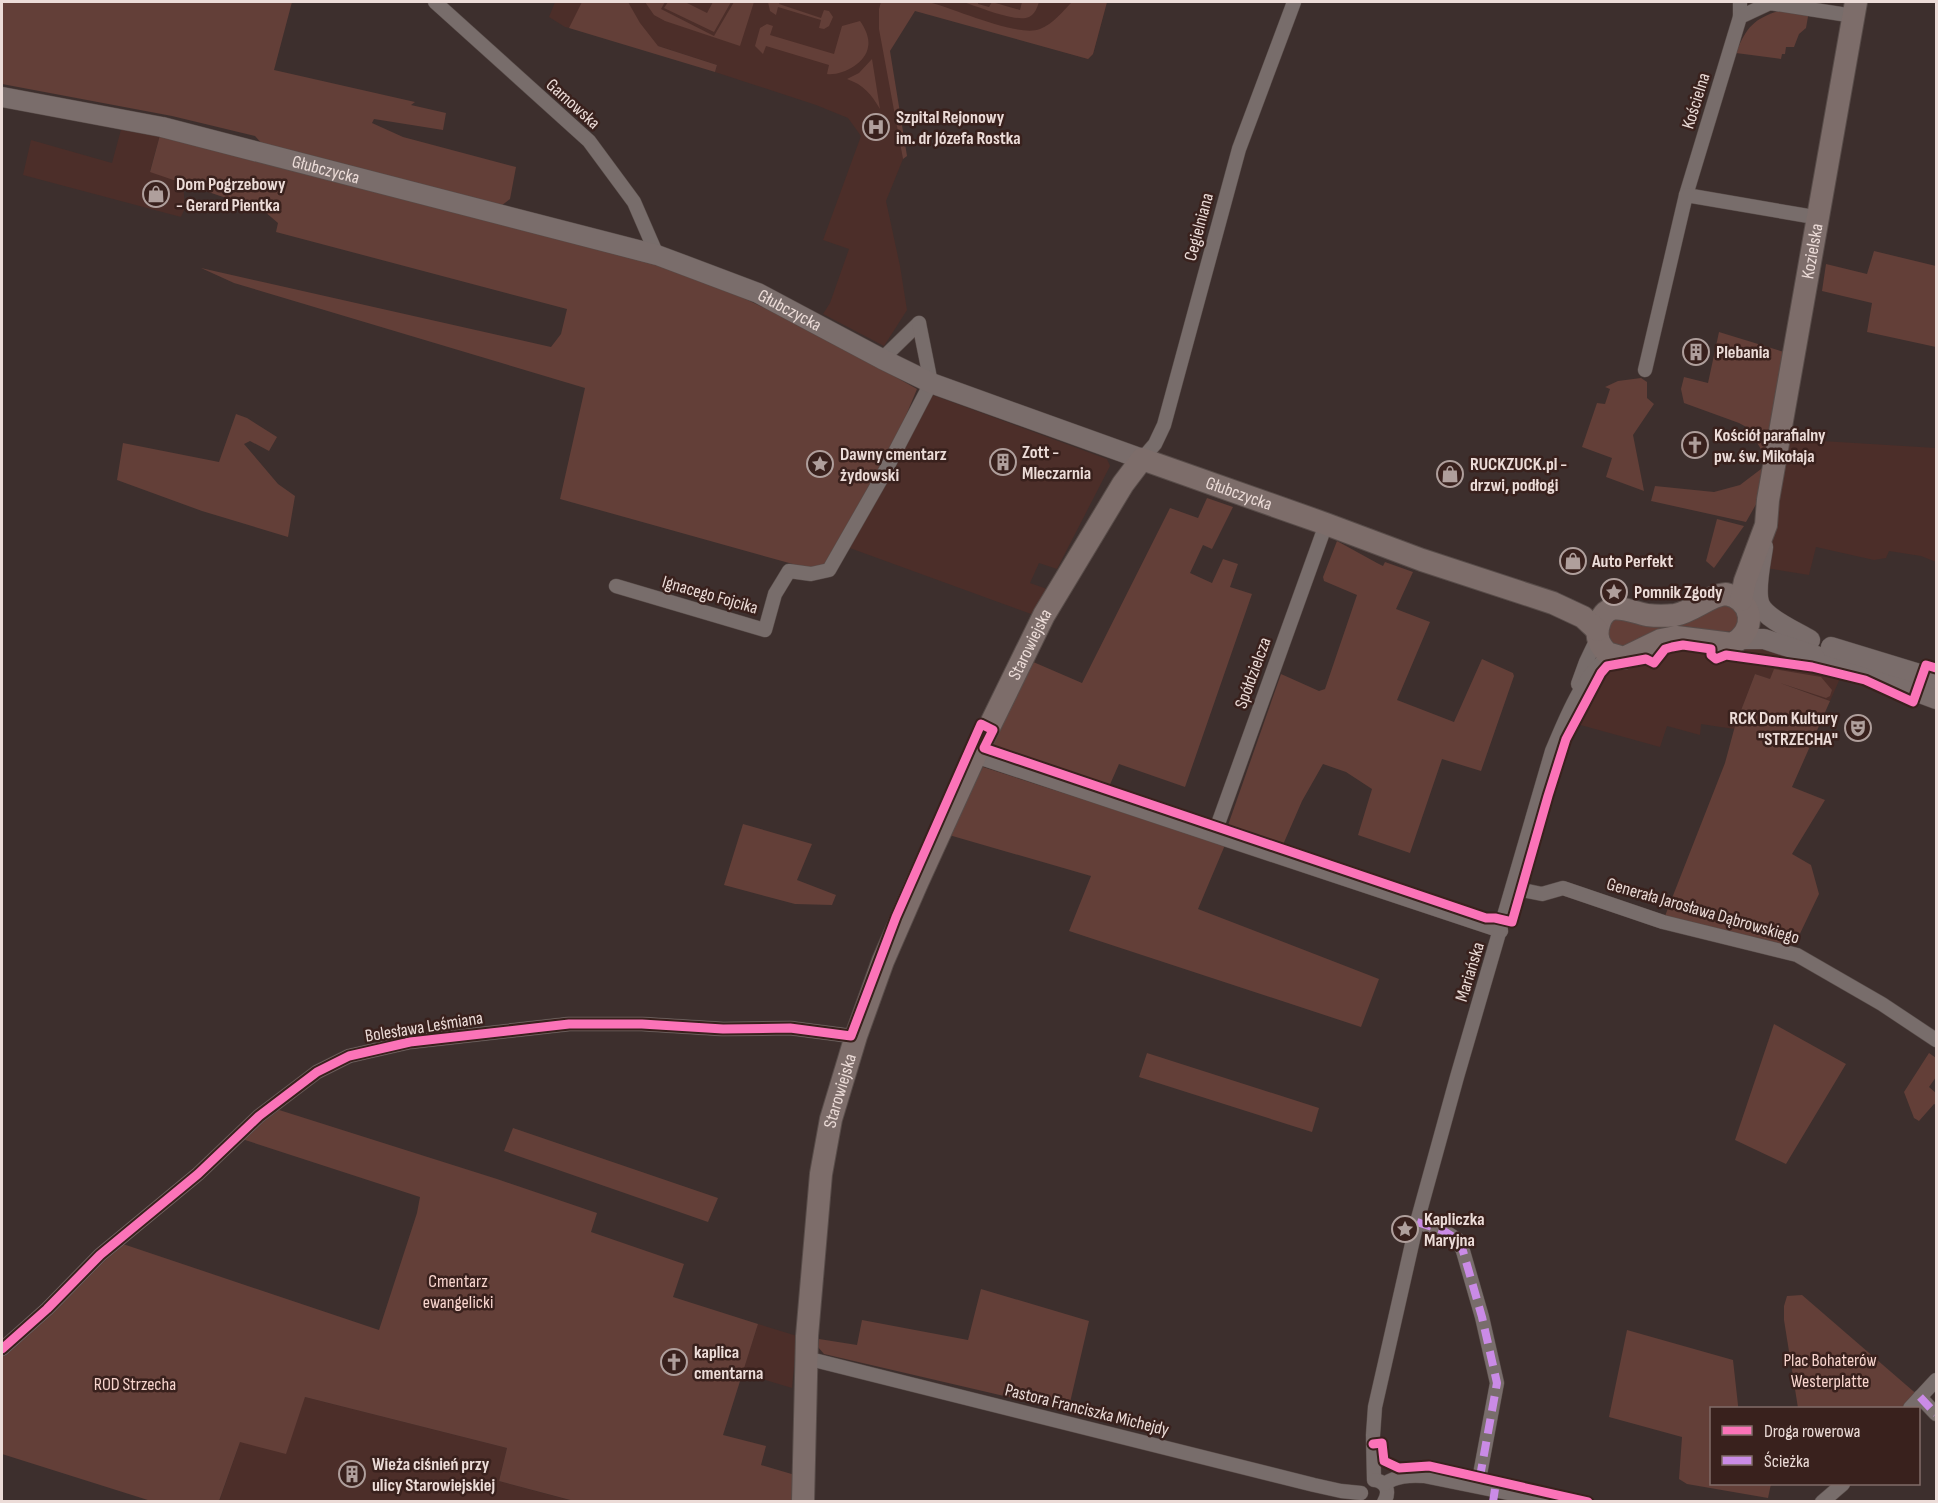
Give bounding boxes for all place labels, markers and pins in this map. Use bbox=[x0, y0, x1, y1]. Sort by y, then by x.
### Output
place label: Szpital Rejonowy im. dr Józefa Rostka bbox=[896, 107, 1021, 149]
hospital icon: Szpital Rejonowy im. dr Józefa Rostka bbox=[861, 112, 891, 142]
place label: Dom Pogrzebowy - Gerard Pientka bbox=[176, 174, 286, 216]
shop icon: Dom Pogrzebowy - Gerard Pientka bbox=[141, 179, 171, 209]
building icon: Plebania bbox=[1681, 337, 1711, 367]
place label: Plebania bbox=[1716, 342, 1770, 363]
place label: Kościół parafialny pw. św. Mikołaja bbox=[1714, 425, 1826, 467]
church icon: Kościół parafialny pw. św. Mikołaja bbox=[1680, 430, 1710, 460]
place label: Zott - Mleczarnia bbox=[1022, 442, 1091, 484]
place label: Dawny cmentarz żydowski bbox=[840, 444, 947, 486]
building icon: Zott - Mleczarnia bbox=[988, 447, 1018, 477]
place icon: Dawny cmentarz żydowski bbox=[805, 449, 835, 479]
place label: RUCKZUCK.pl - drzwi, podłogi bbox=[1470, 454, 1567, 496]
shop icon: RUCKZUCK.pl - drzwi, podłogi bbox=[1435, 459, 1465, 489]
shop icon: Auto Perfekt bbox=[1558, 546, 1588, 576]
place label: Auto Perfekt bbox=[1591, 551, 1673, 572]
place icon: Pomnik Zgody bbox=[1599, 577, 1629, 607]
place label: Pomnik Zgody bbox=[1634, 582, 1723, 603]
place label: RCK Dom Kultury "STRZECHA" bbox=[1729, 708, 1838, 750]
theatre icon: RCK Dom Kultury "STRZECHA" bbox=[1843, 713, 1873, 743]
place label: Kapliczka Maryjna bbox=[1424, 1209, 1485, 1251]
place icon: Kapliczka Maryjna bbox=[1390, 1214, 1420, 1244]
place label: kaplica cmentarna bbox=[694, 1342, 763, 1384]
church icon: kaplica cmentarna bbox=[659, 1347, 689, 1377]
place label: Wieża ciśnień przy ulicy Starowiejskiej bbox=[372, 1454, 495, 1496]
building icon: Wieża ciśnień przy ulicy Starowiejskiej bbox=[337, 1459, 367, 1489]

